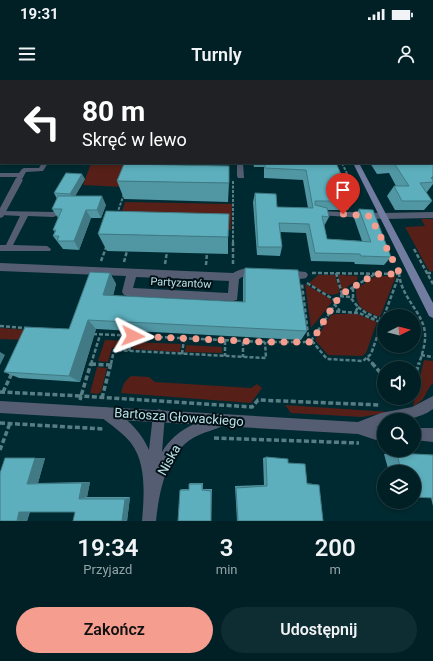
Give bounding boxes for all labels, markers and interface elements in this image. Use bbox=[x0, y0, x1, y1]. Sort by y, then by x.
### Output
text: 19:31 bbox=[20, 5, 59, 23]
icon: menu bbox=[16, 43, 38, 65]
icon: person bbox=[395, 43, 417, 65]
text: Turnly bbox=[191, 44, 242, 65]
text: 80 m bbox=[82, 95, 145, 128]
icon: left bbox=[16, 96, 68, 148]
text: Skręć w lewo bbox=[82, 129, 187, 150]
pin bbox=[326, 173, 360, 214]
icon: arrive bbox=[332, 179, 354, 201]
street label: Partyzantów bbox=[150, 275, 213, 291]
north arrow bbox=[377, 309, 421, 353]
map controls bbox=[377, 309, 421, 509]
position arrow bbox=[112, 315, 154, 357]
button: sound bbox=[377, 361, 421, 405]
street label: Bartosza Głowackiego bbox=[114, 405, 244, 429]
button: search bbox=[377, 413, 421, 457]
street label: Niska bbox=[154, 442, 184, 478]
button: layers bbox=[377, 465, 421, 509]
text: 19:34 bbox=[77, 534, 139, 562]
text: 3 bbox=[220, 534, 233, 562]
text: 200 bbox=[315, 534, 356, 562]
text: Przyjazd bbox=[83, 562, 132, 577]
text: min bbox=[216, 562, 237, 577]
text: m bbox=[330, 562, 341, 577]
button: Zakończ bbox=[16, 607, 213, 653]
button: Udostępnij bbox=[221, 607, 417, 653]

